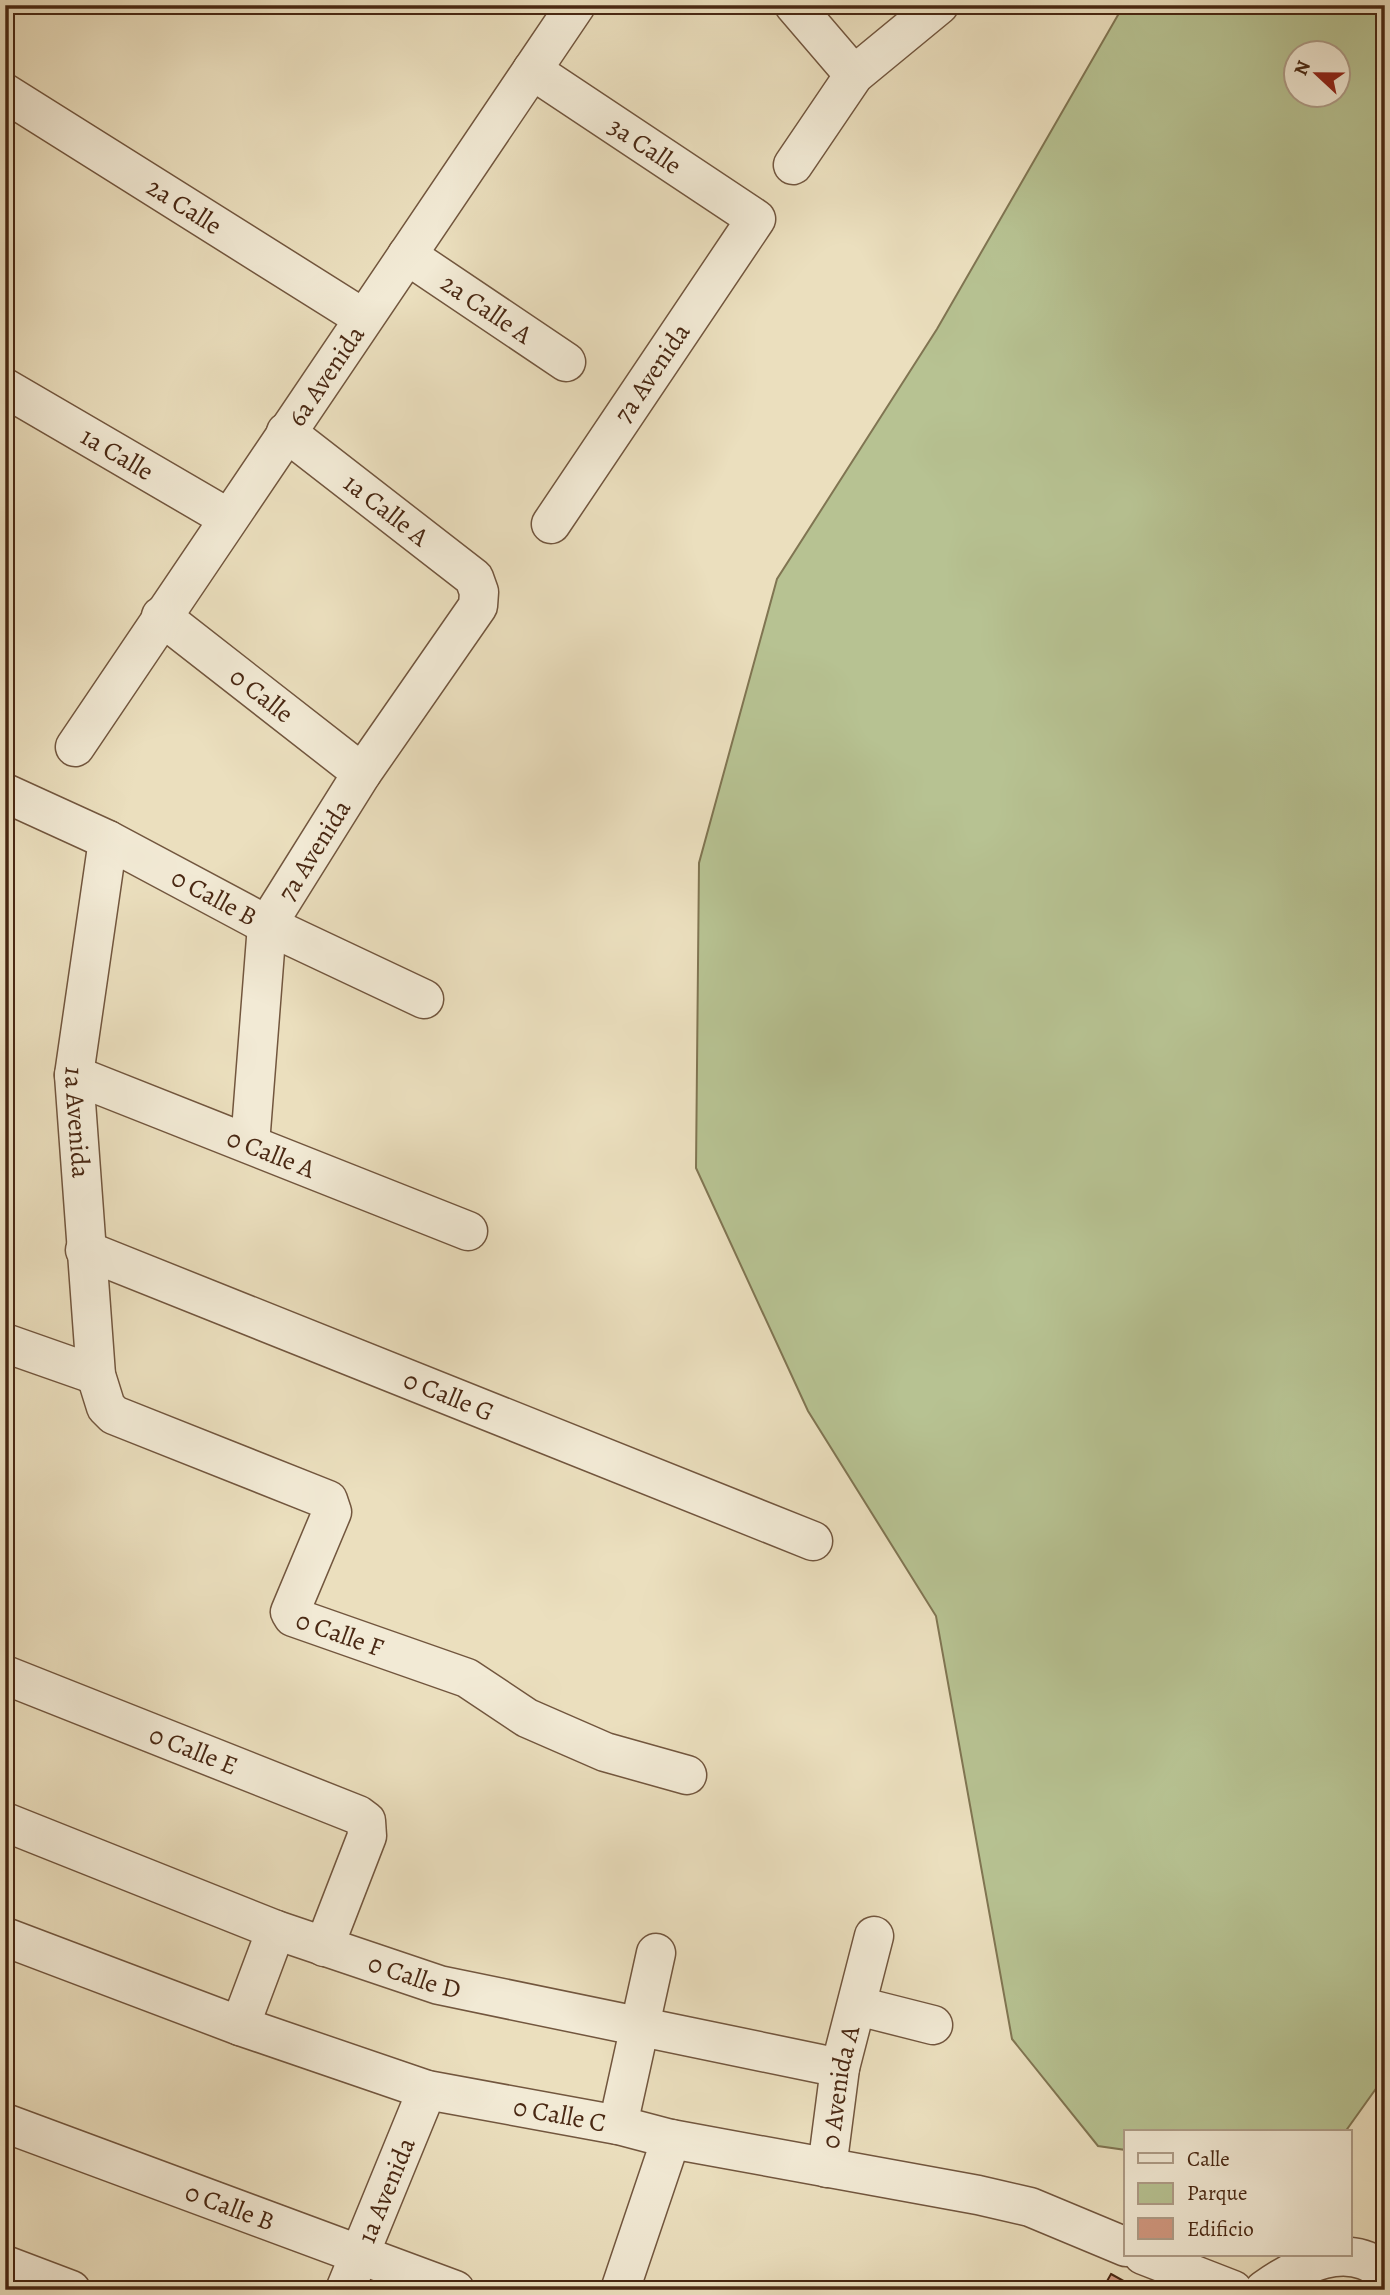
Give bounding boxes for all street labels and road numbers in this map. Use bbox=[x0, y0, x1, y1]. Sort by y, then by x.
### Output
street label: 3a Calle bbox=[602, 108, 689, 182]
street label: 2a Calle bbox=[140, 169, 229, 243]
street label: 2a Calle A bbox=[434, 265, 540, 352]
street label: 7a Avenida bbox=[606, 316, 698, 430]
street label: 6a Avenida bbox=[279, 318, 372, 433]
street label: 1a Calle bbox=[74, 418, 160, 488]
street label: 1a Calle A bbox=[336, 466, 437, 555]
street label: 0 Calle bbox=[223, 659, 301, 731]
street label: 7a Avenida bbox=[269, 793, 359, 907]
street label: 0 Calle B bbox=[165, 860, 264, 934]
street label: 1a Avenida bbox=[57, 1064, 99, 1179]
street label: 0 Calle A bbox=[222, 1120, 321, 1187]
street label: 0 Calle G bbox=[399, 1362, 499, 1429]
street label: 0 Calle F bbox=[292, 1602, 388, 1665]
street label: 0 Calle E bbox=[144, 1717, 243, 1783]
street label: 0 Calle D bbox=[364, 1945, 464, 2007]
street label: 0 Avenida A bbox=[812, 2021, 868, 2151]
street label: 0 Calle C bbox=[511, 2089, 609, 2140]
street label: 1a Avenida bbox=[349, 2132, 423, 2248]
street label: 0 Calle B bbox=[181, 2174, 279, 2239]

